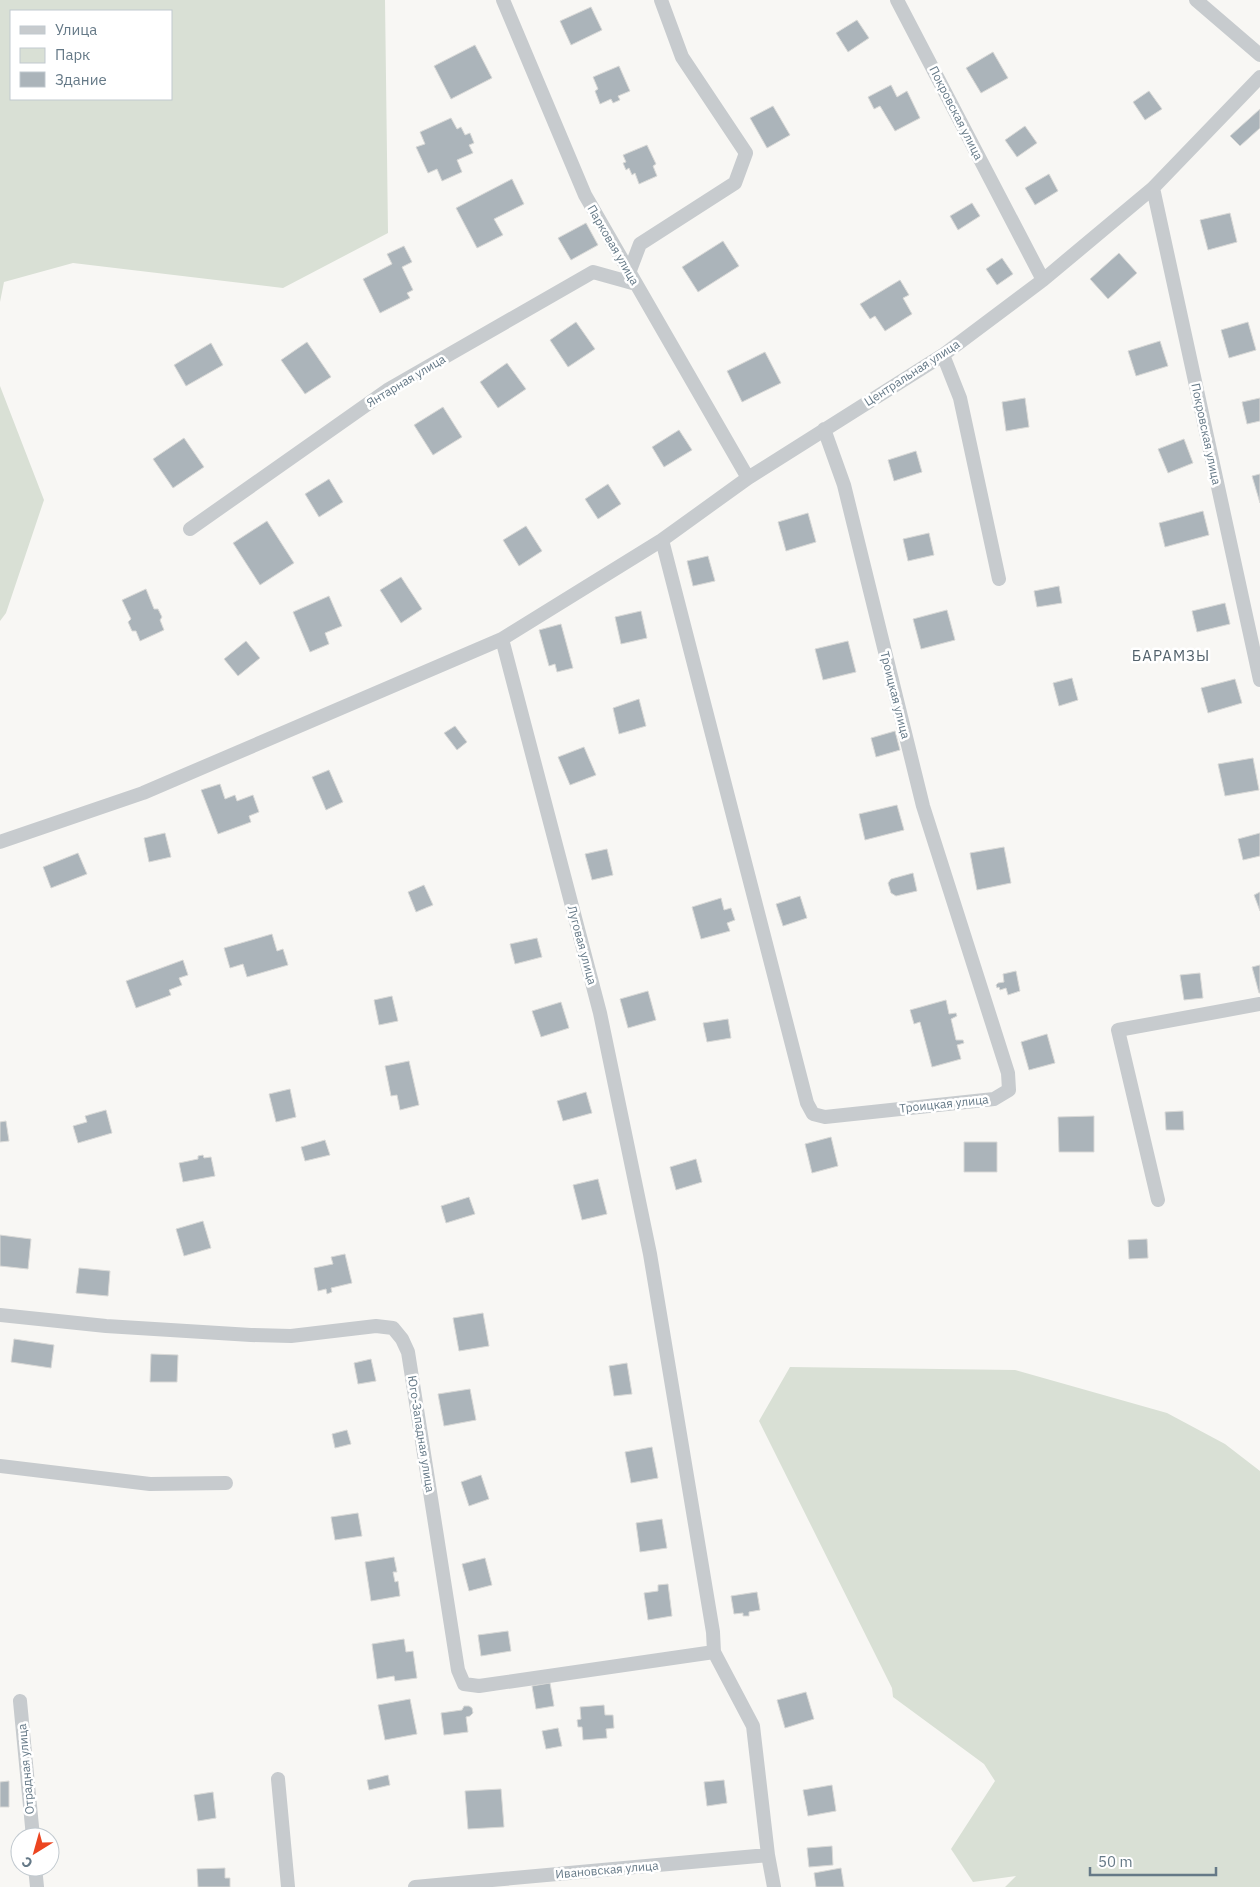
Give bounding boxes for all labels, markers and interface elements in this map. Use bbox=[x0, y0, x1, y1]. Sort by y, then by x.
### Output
legend bbox=[10, 10, 172, 100]
text: Улица bbox=[55, 20, 97, 39]
text: Парк bbox=[55, 45, 90, 64]
street label: Покровская улица bbox=[926, 63, 987, 163]
text: Здание bbox=[55, 70, 107, 89]
street label: Парковая улица bbox=[584, 202, 643, 288]
street label: Центральная улица bbox=[861, 336, 963, 409]
street label: Янтарная улица bbox=[363, 351, 448, 410]
street label: Покровская улица bbox=[1188, 382, 1225, 487]
district label: БАРАМЗЫ bbox=[1132, 646, 1210, 665]
street label: Троицкая улица bbox=[877, 650, 914, 741]
street label: Луговая улица bbox=[565, 904, 600, 987]
street label: Троицкая улица bbox=[899, 1091, 990, 1116]
street label: Юго-Западная улица bbox=[405, 1374, 438, 1494]
street label: Отрадная улица bbox=[14, 1723, 37, 1815]
north arrow bbox=[10, 1827, 60, 1877]
scale bar bbox=[1090, 1844, 1216, 1876]
text: С bbox=[18, 1852, 36, 1872]
text: 50 m bbox=[1098, 1852, 1133, 1871]
street label: Ивановская улица bbox=[555, 1857, 660, 1881]

